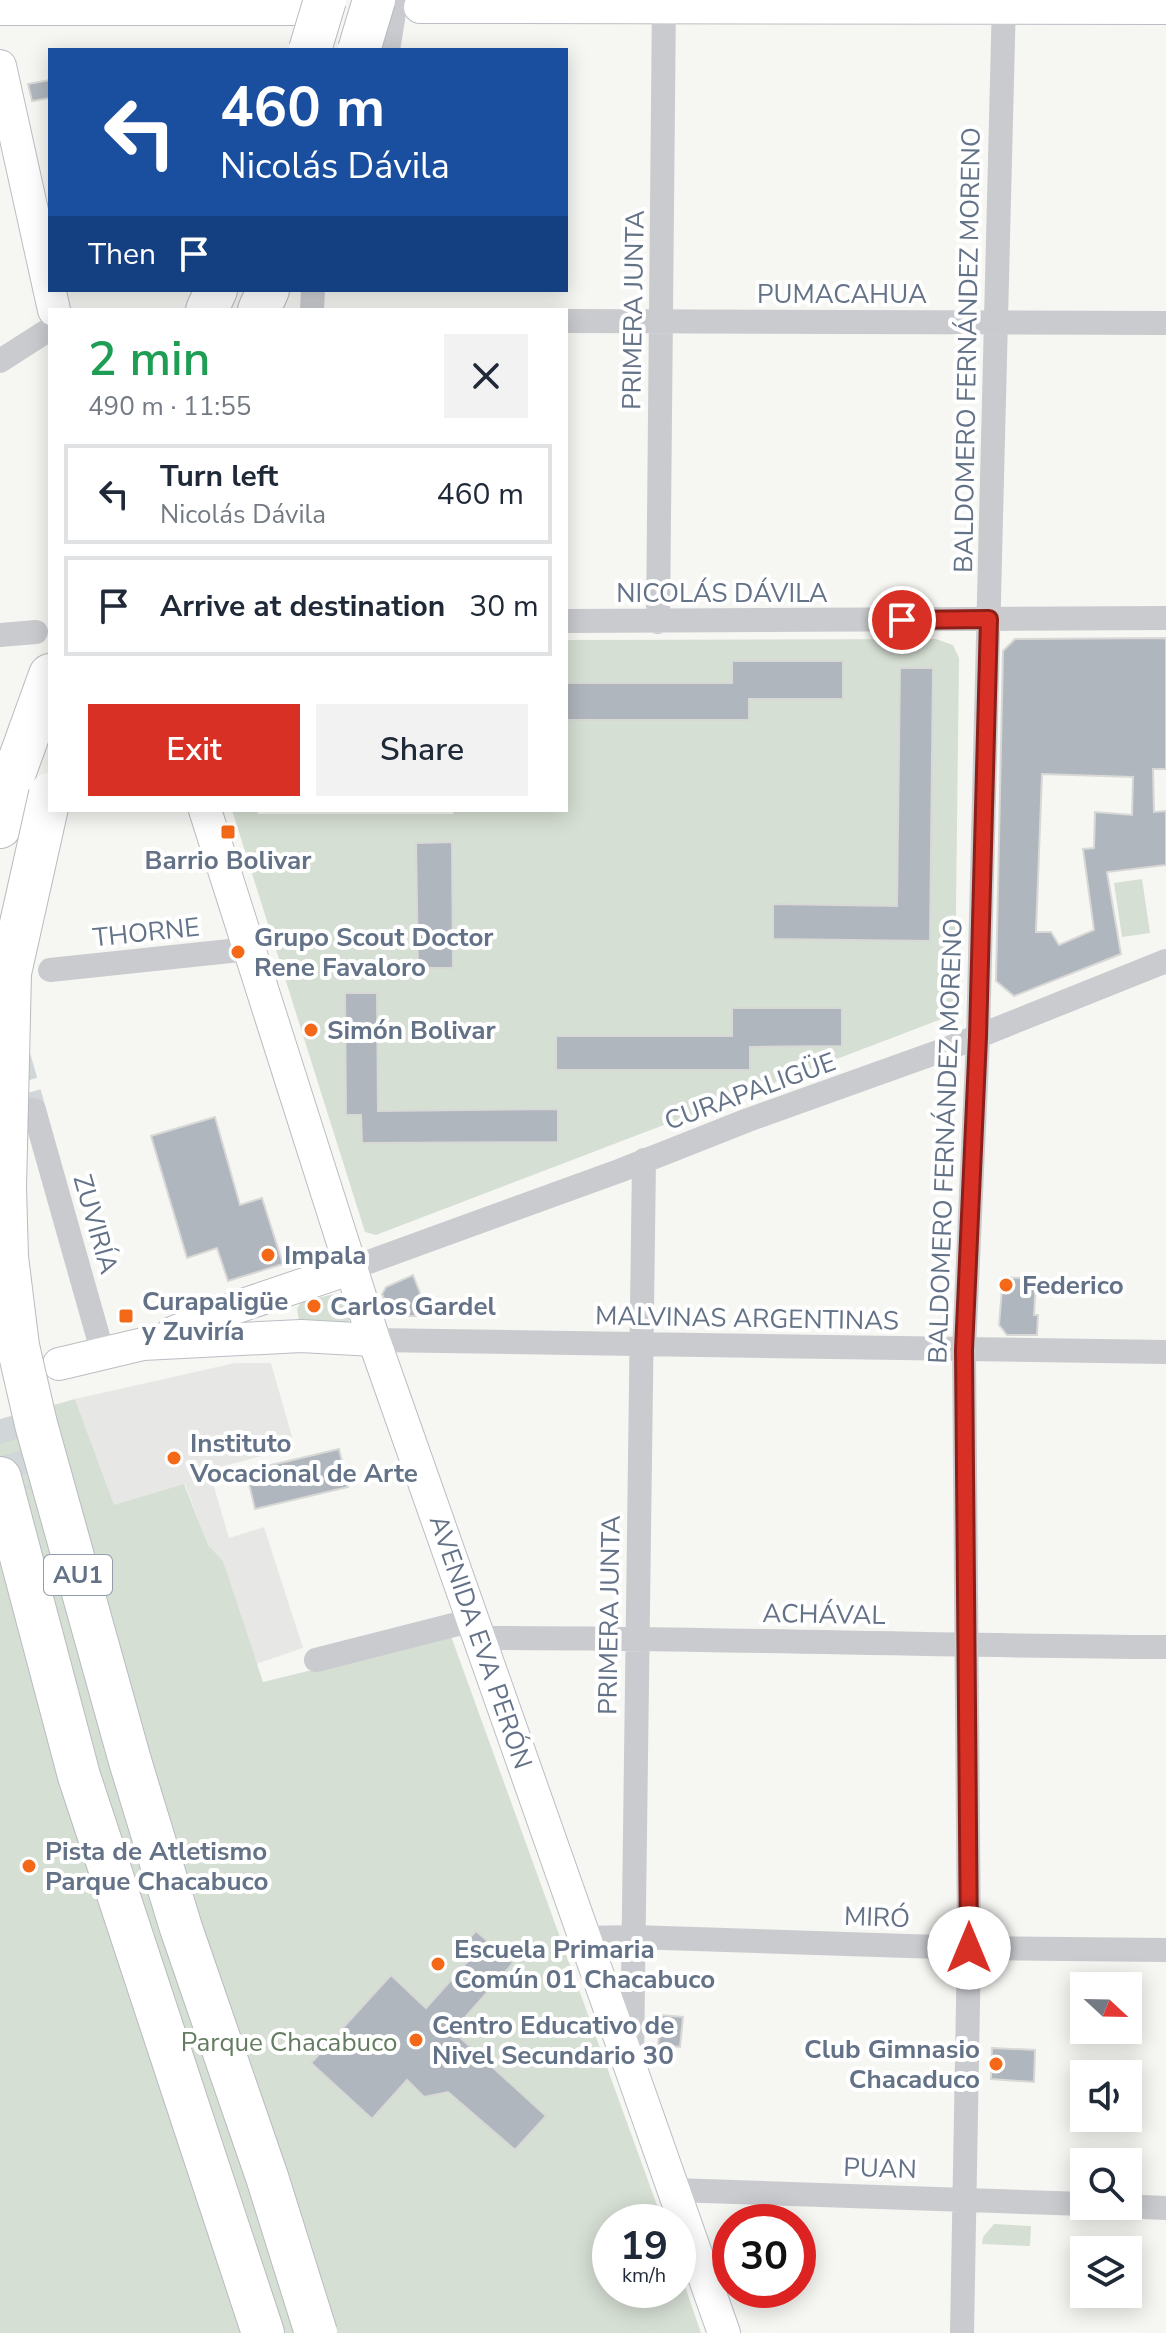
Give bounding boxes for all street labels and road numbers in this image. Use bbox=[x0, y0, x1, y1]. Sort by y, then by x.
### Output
street label: BALDOMERO FERNÁNDEZ MORENO bbox=[946, 127, 989, 573]
street label: PRIMERA JUNTA bbox=[614, 210, 653, 410]
street label: PUMACAHUA bbox=[757, 277, 927, 312]
street label: NICOLÁS DÁVILA bbox=[616, 576, 828, 611]
street label: THORNE bbox=[91, 909, 201, 956]
street label: BALDOMERO FERNÁNDEZ MORENO bbox=[920, 918, 971, 1364]
street label: CURAPALIGÜE bbox=[660, 1044, 841, 1139]
street label: ZUVIRÍA bbox=[65, 1170, 126, 1278]
street label: MALVINAS ARGENTINAS bbox=[595, 1298, 899, 1339]
street label: AVENIDA EVA PERÓN bbox=[421, 1511, 540, 1774]
street label: PRIMERA JUNTA bbox=[590, 1515, 629, 1715]
road number: AU1 bbox=[44, 1555, 112, 1595]
street label: ACHÁVAL bbox=[762, 1596, 886, 1633]
street label: MIRÓ bbox=[843, 1899, 911, 1936]
street label: PUAN bbox=[843, 2150, 917, 2187]

